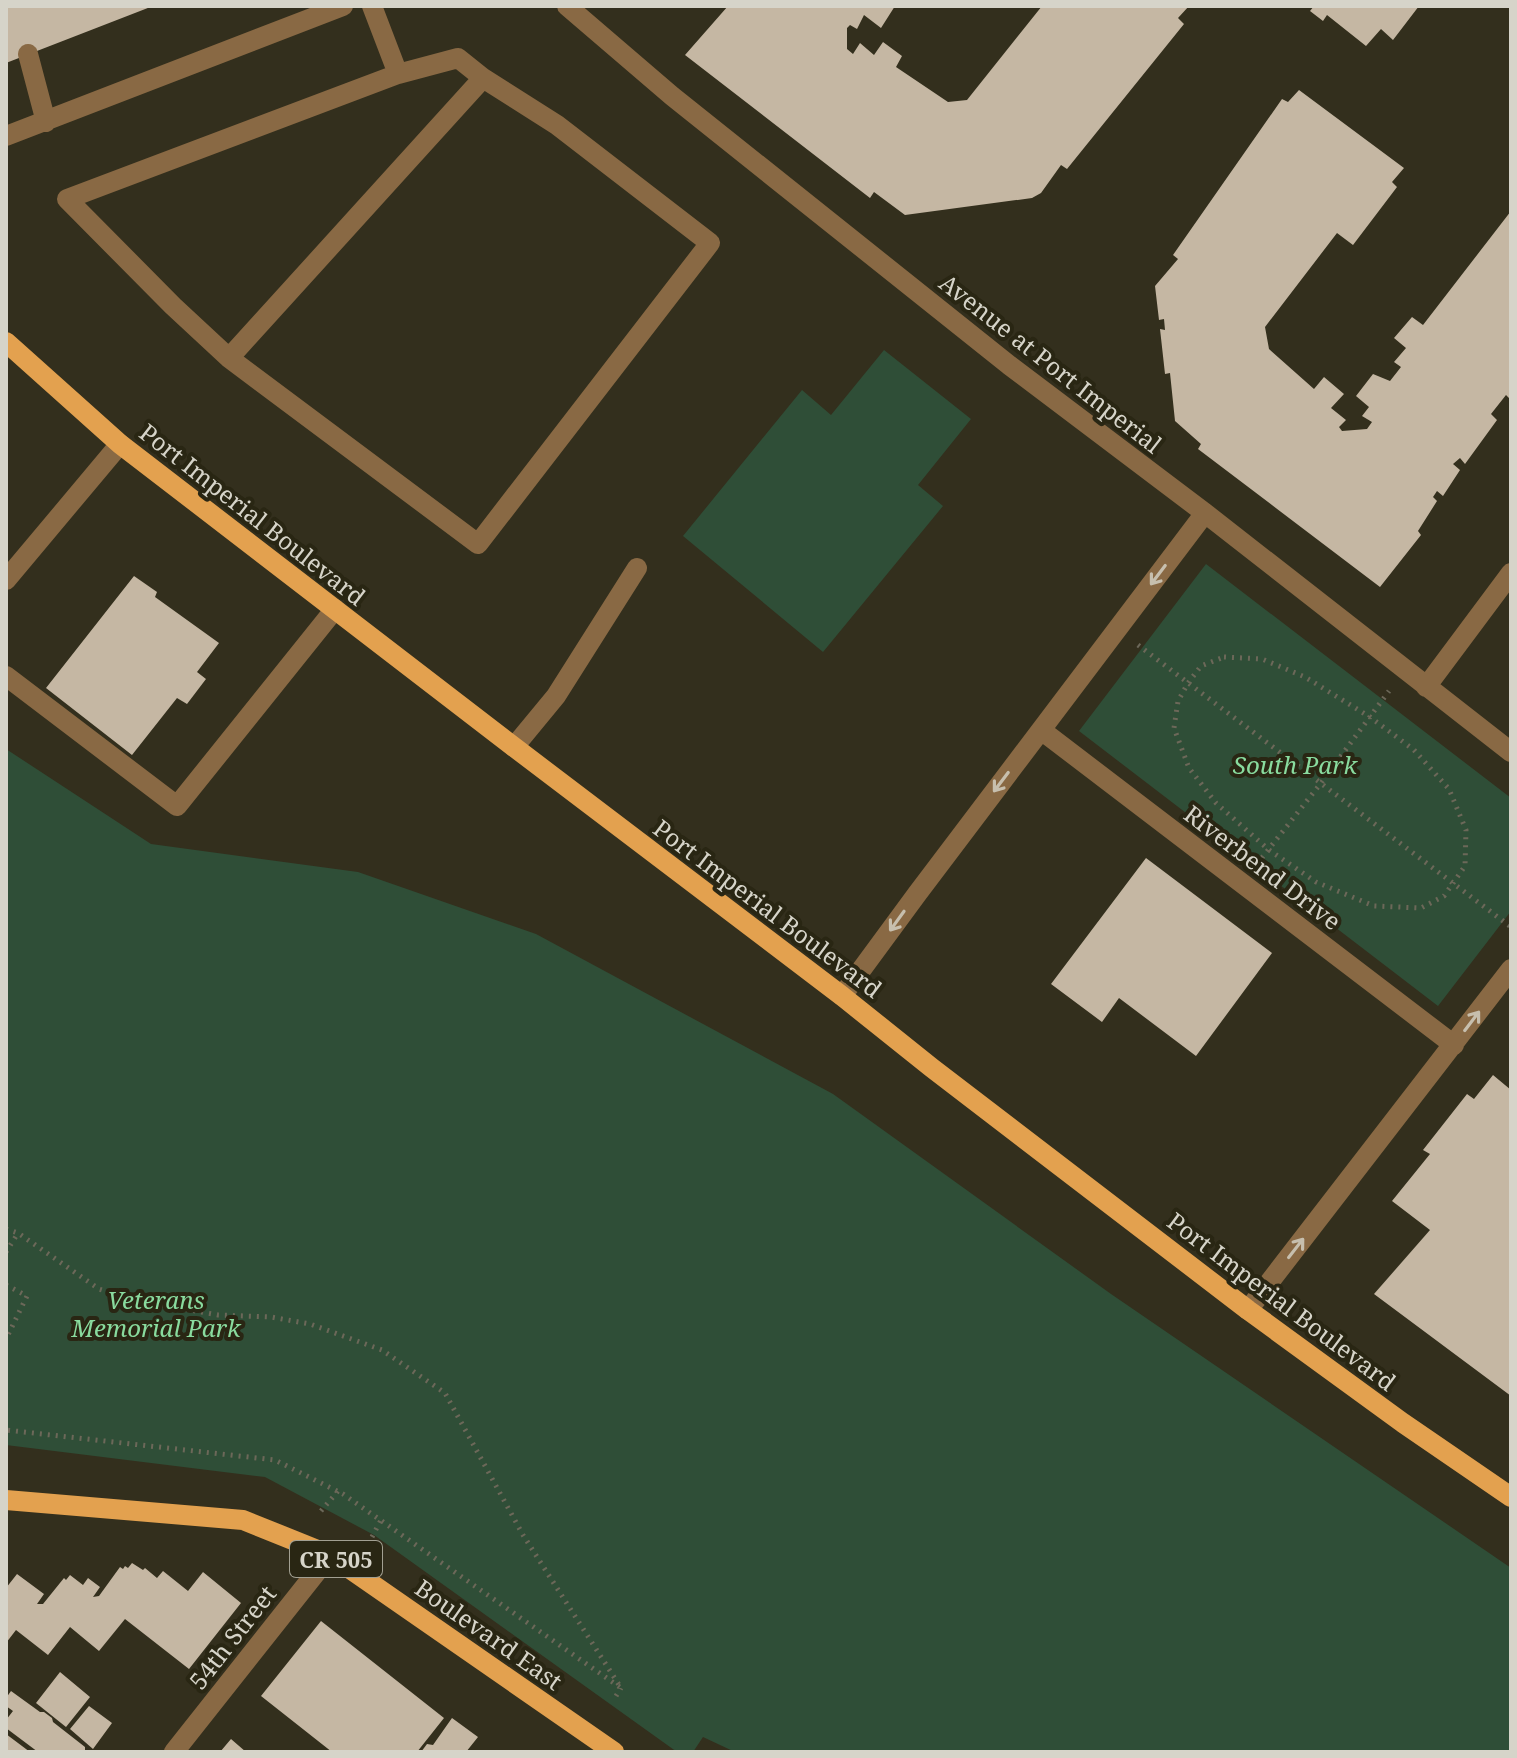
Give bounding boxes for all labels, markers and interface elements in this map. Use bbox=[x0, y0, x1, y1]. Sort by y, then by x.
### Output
street label: Avenue at Port Imperial bbox=[933, 266, 1169, 461]
street label: Port Imperial Boulevard bbox=[133, 415, 373, 613]
one-way arrow bbox=[1150, 564, 1167, 585]
park label: South Park bbox=[1233, 748, 1358, 781]
one-way arrow bbox=[993, 771, 1010, 793]
street label: Riverbend Drive bbox=[1178, 797, 1348, 937]
street label: Port Imperial Boulevard bbox=[647, 811, 889, 1005]
one-way arrow bbox=[889, 910, 905, 932]
one-way arrow bbox=[1463, 1010, 1480, 1032]
street label: Port Imperial Boulevard bbox=[1161, 1204, 1403, 1398]
one-way arrow bbox=[1287, 1238, 1304, 1260]
park label: Veterans Memorial Park bbox=[70, 1283, 242, 1344]
road number: CR 505 bbox=[290, 1541, 382, 1577]
street label: Boulevard East bbox=[409, 1571, 569, 1697]
street label: 54th Street bbox=[181, 1578, 283, 1696]

